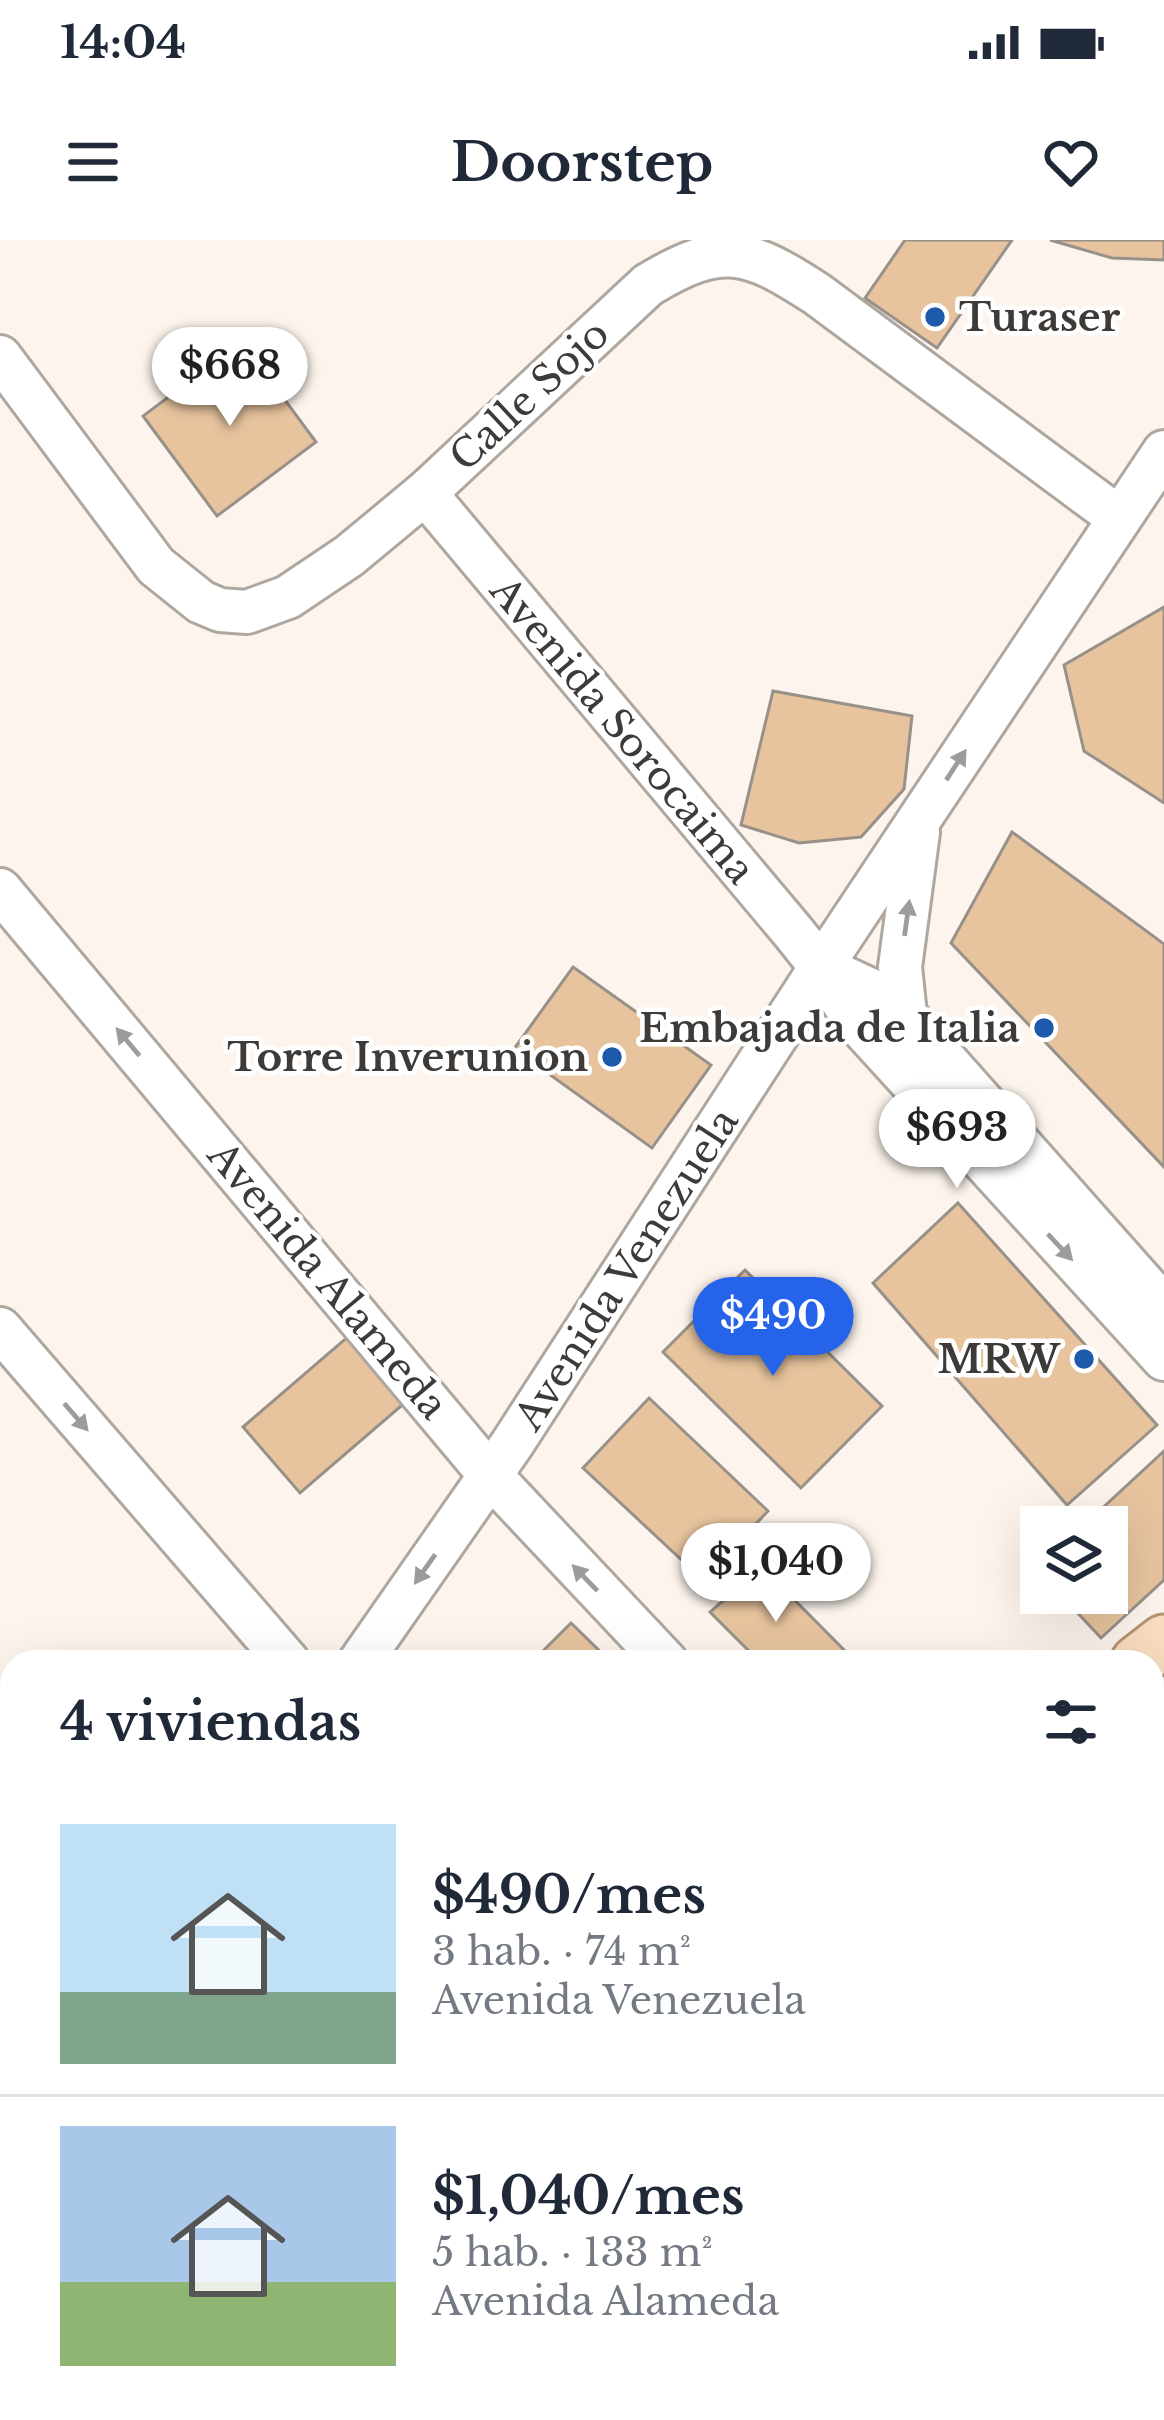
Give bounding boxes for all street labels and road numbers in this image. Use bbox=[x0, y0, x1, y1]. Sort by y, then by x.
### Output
street label: Calle Sojo bbox=[440, 309, 619, 481]
street label: Avenida Sorocaima bbox=[479, 566, 766, 894]
street label: Avenida Venezuela bbox=[504, 1099, 749, 1440]
street label: Avenida Alameda bbox=[197, 1131, 458, 1429]

